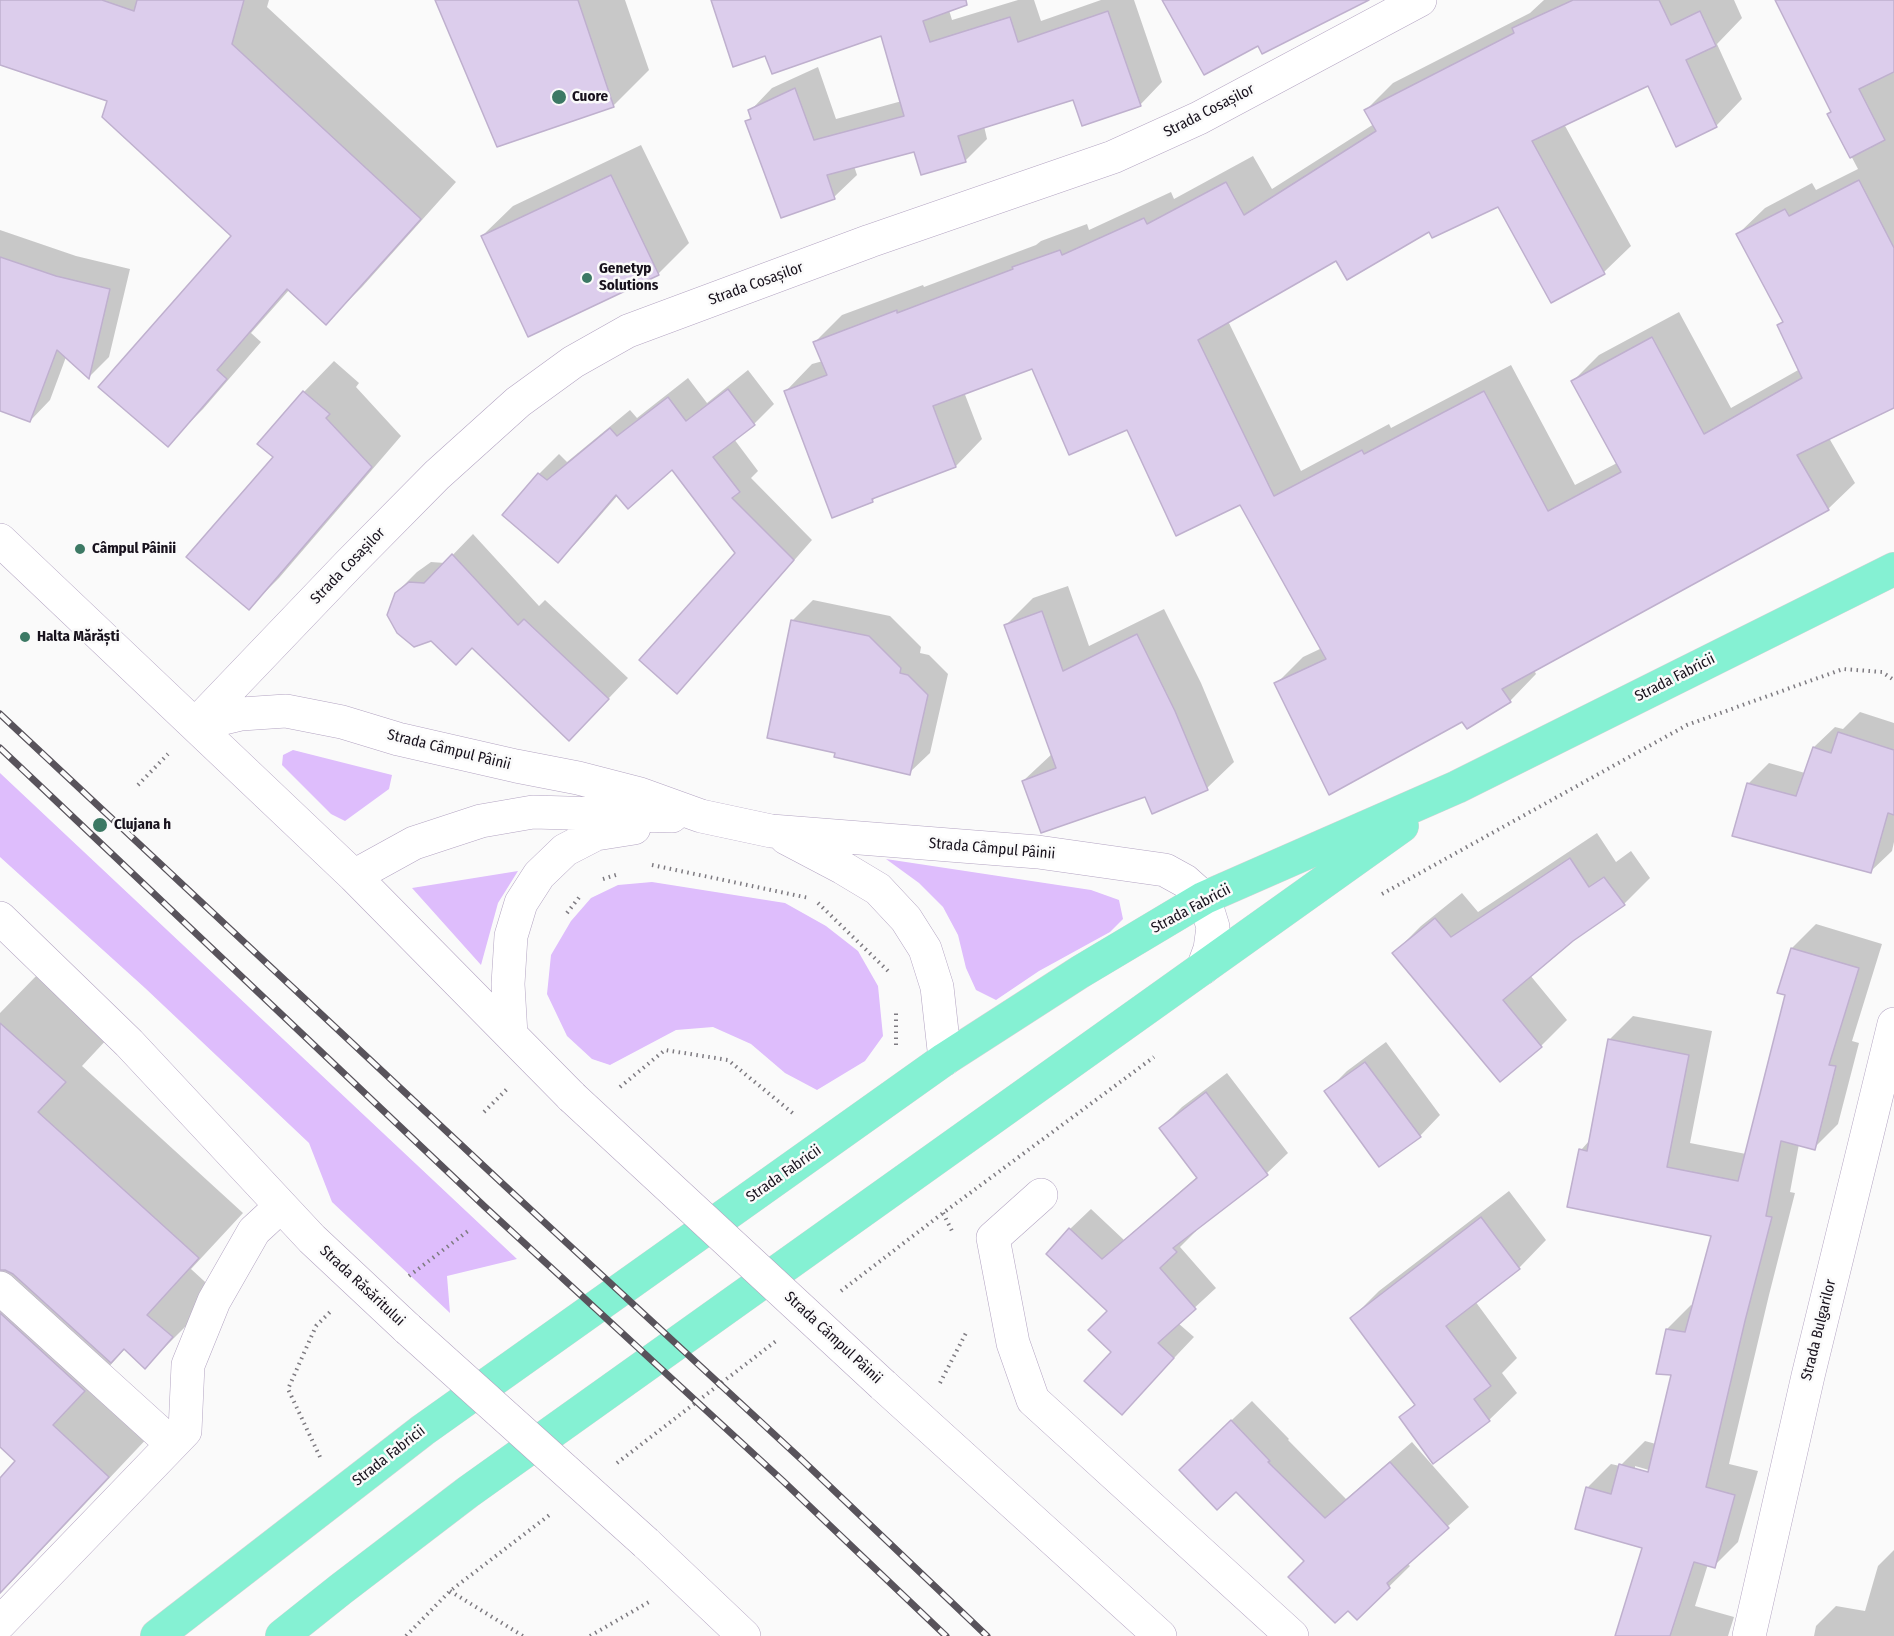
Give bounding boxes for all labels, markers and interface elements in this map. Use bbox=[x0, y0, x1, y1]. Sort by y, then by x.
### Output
street label: Strada Cosașilor bbox=[1161, 80, 1257, 142]
marker: Cuore bbox=[550, 88, 568, 106]
place label: Cuore bbox=[572, 88, 608, 106]
street label: Strada Cosașilor bbox=[706, 259, 806, 309]
place label: Genetyp Solutions bbox=[599, 260, 658, 295]
marker: Genetyp Solutions bbox=[580, 271, 594, 285]
street label: Strada Cosașilor bbox=[307, 524, 389, 608]
place label: Câmpul Pâinii bbox=[92, 540, 176, 558]
marker: Câmpul Pâinii bbox=[73, 542, 87, 556]
place label: Halta Mărăști bbox=[37, 628, 120, 646]
marker: Halta Mărăști bbox=[18, 630, 32, 644]
street label: Strada Fabricii bbox=[1632, 650, 1718, 706]
street label: Strada Câmpul Pâinii bbox=[385, 726, 513, 774]
marker: Clujana h bbox=[91, 816, 109, 834]
place label: Clujana h bbox=[114, 816, 171, 834]
street label: Strada Câmpul Pâinii bbox=[928, 835, 1056, 863]
street label: Strada Fabricii bbox=[1148, 881, 1234, 937]
street label: Strada Fabricii bbox=[743, 1142, 825, 1206]
street label: Strada Răsăritului bbox=[316, 1242, 408, 1330]
street label: Strada Bulgarilor bbox=[1798, 1278, 1840, 1382]
street label: Strada Câmpul Pâinii bbox=[781, 1288, 885, 1388]
street label: Strada Fabricii bbox=[349, 1422, 429, 1490]

